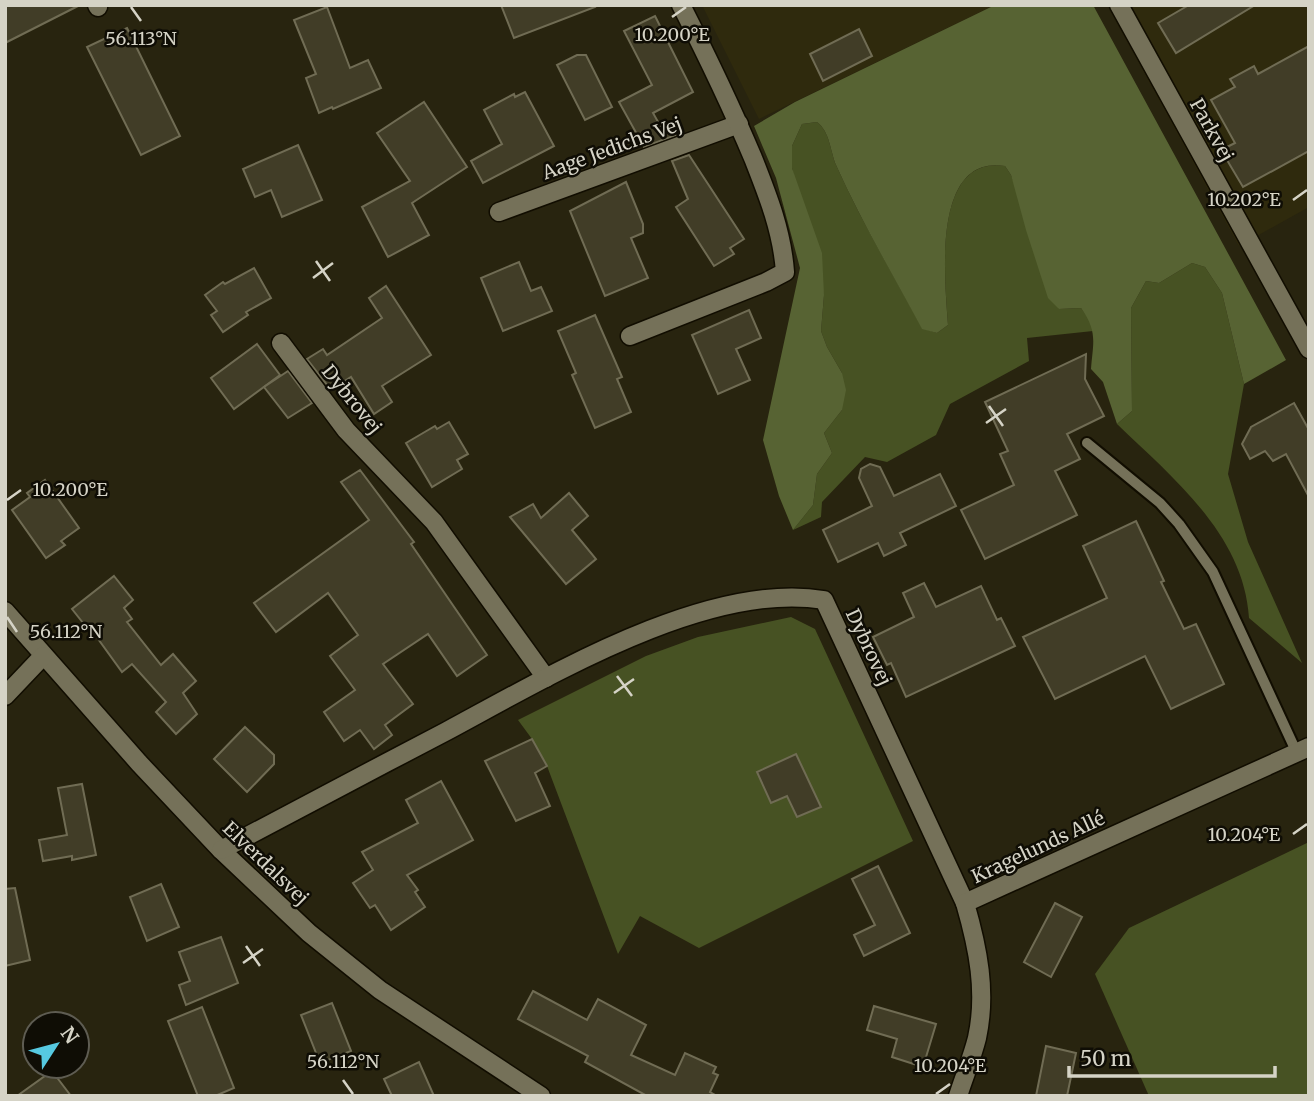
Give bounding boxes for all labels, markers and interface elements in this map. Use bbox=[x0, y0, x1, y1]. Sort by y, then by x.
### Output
text: 10.200°E bbox=[634, 23, 710, 46]
text: 56.113°N bbox=[105, 27, 177, 50]
street label: Parkvej bbox=[1185, 94, 1239, 166]
street label: Aage Jedichs Vej bbox=[538, 112, 685, 185]
text: 10.202°E bbox=[1207, 188, 1281, 211]
street label: Dybrovej bbox=[317, 359, 387, 439]
text: 10.200°E bbox=[32, 478, 108, 501]
street label: Dybrovej bbox=[841, 605, 897, 689]
text: 56.112°N bbox=[30, 620, 102, 643]
street label: Kragelunds Allé bbox=[968, 806, 1108, 888]
street label: Elverdalsvej bbox=[218, 816, 314, 910]
text: 10.204°E bbox=[1208, 823, 1281, 846]
north arrow bbox=[21, 1010, 91, 1080]
text: N bbox=[56, 1022, 84, 1048]
scale bar bbox=[1069, 1034, 1276, 1078]
text: 50 m bbox=[1080, 1045, 1131, 1072]
text: 56.112°N bbox=[307, 1050, 379, 1073]
text: 10.204°E bbox=[914, 1054, 987, 1077]

